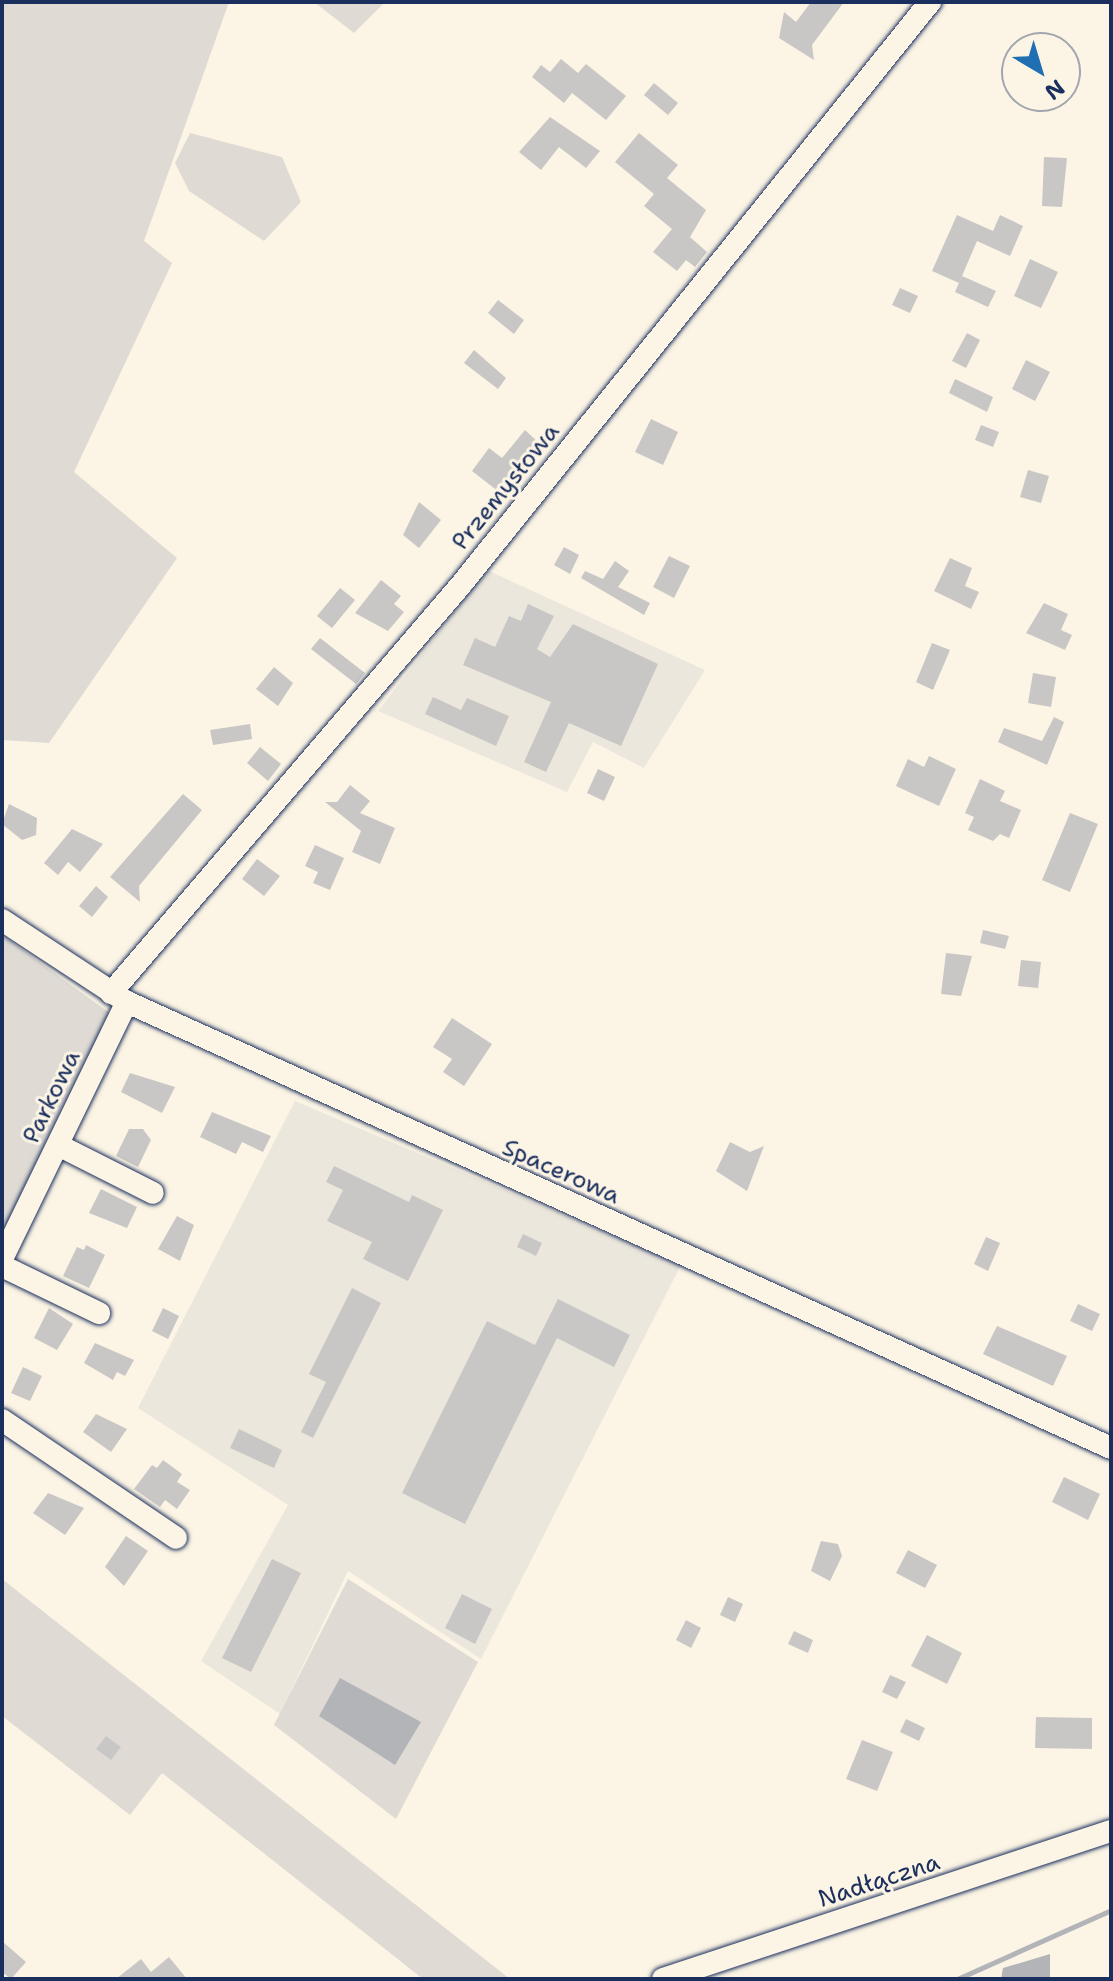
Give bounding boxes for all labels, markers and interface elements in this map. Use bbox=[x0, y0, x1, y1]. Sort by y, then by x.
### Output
north arrow bbox=[1001, 32, 1081, 112]
text: N bbox=[1039, 73, 1071, 107]
street label: Przemysłowa bbox=[446, 418, 566, 556]
street label: Parkowa bbox=[17, 1046, 87, 1148]
street label: Spacerowa bbox=[498, 1133, 624, 1211]
street label: Nadłączna bbox=[815, 1848, 943, 1914]

